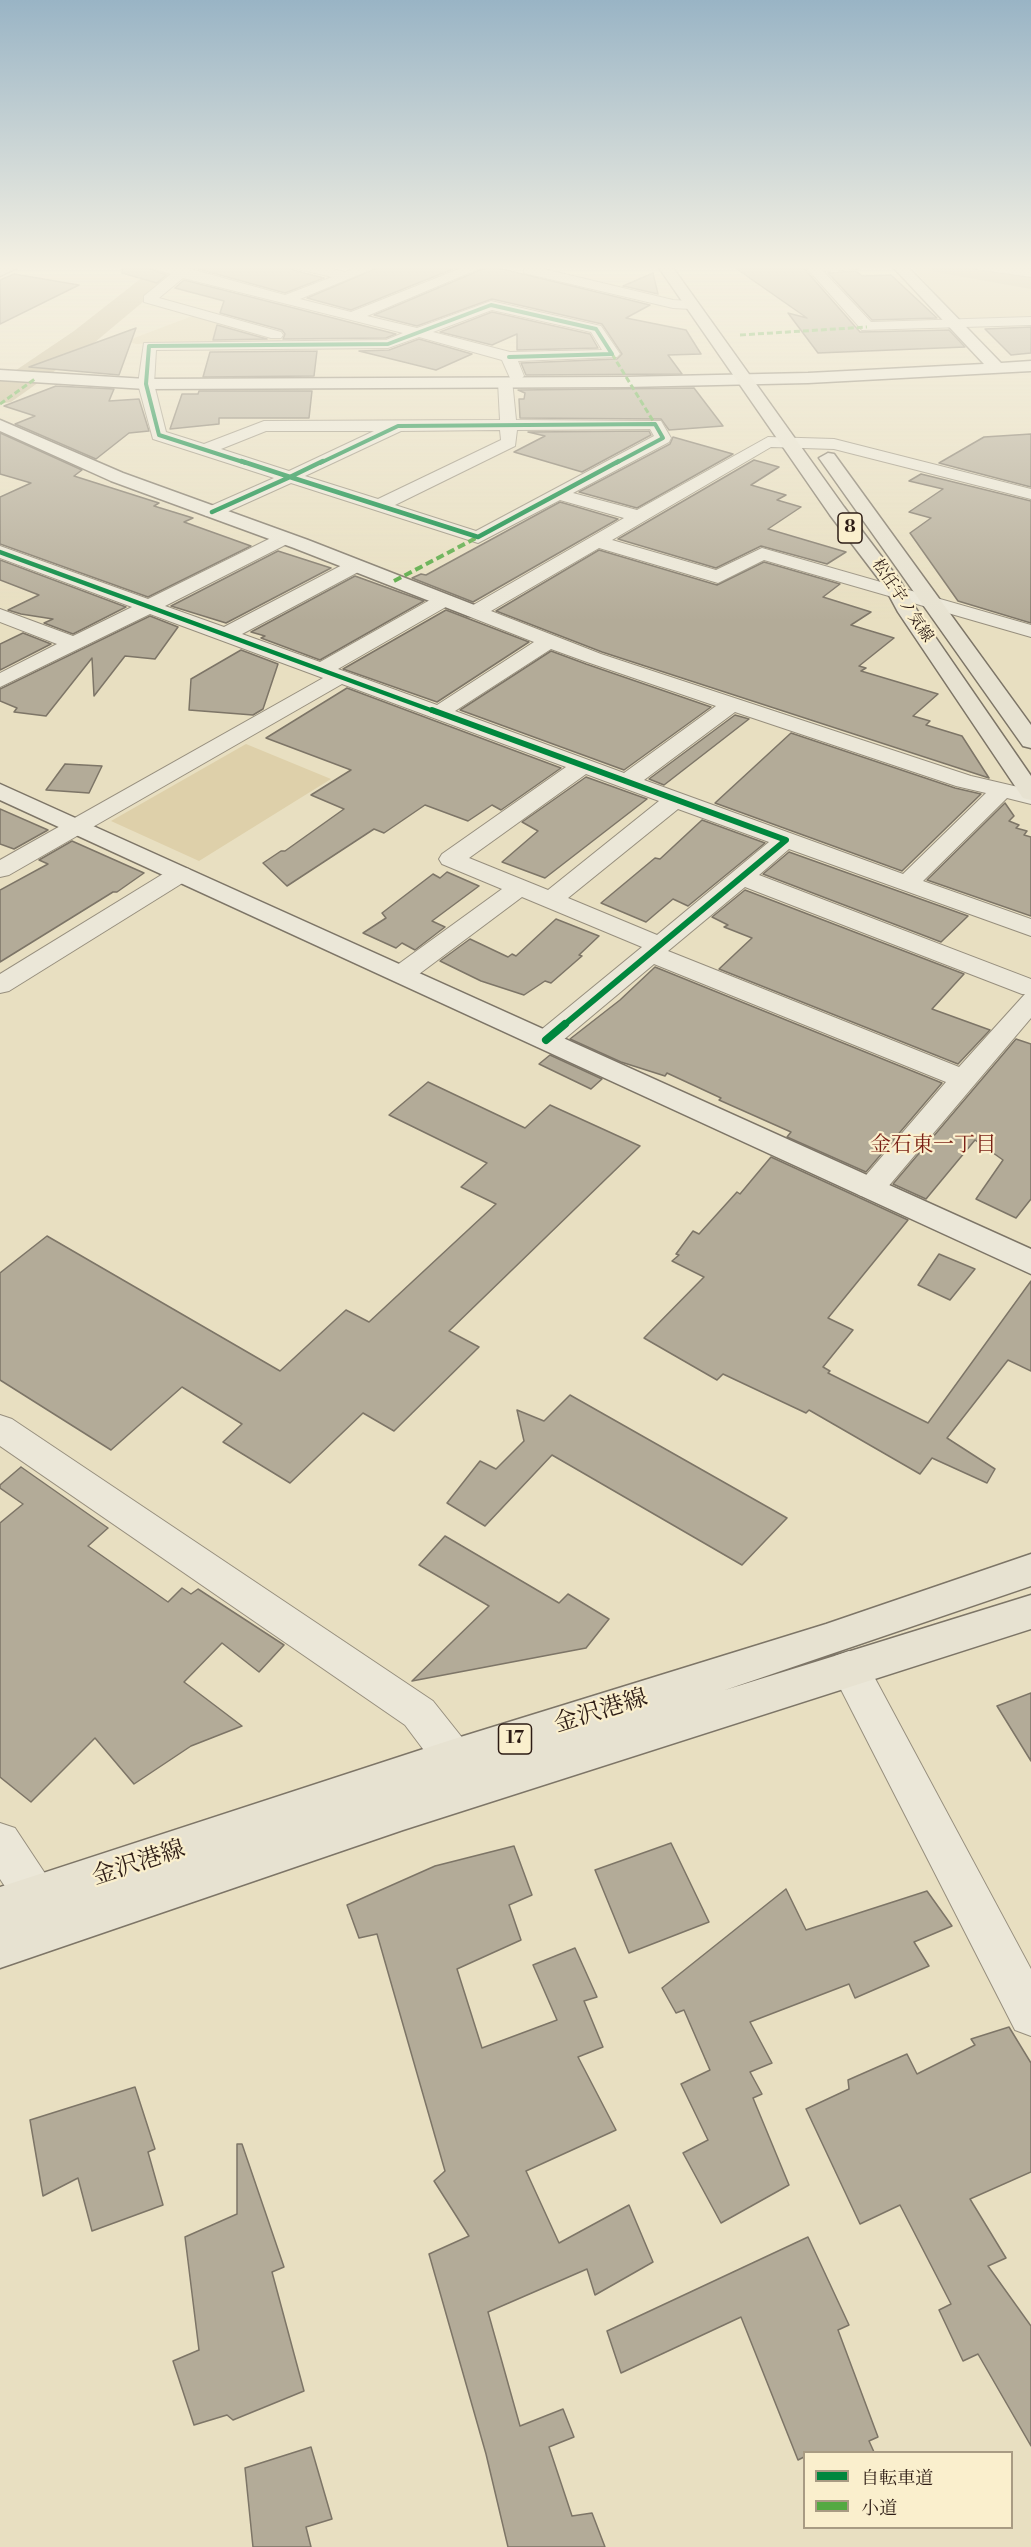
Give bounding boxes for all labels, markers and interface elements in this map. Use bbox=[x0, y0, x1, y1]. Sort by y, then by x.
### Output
road number: 8 bbox=[838, 513, 862, 543]
street label: 松任宇ノ気線 bbox=[867, 556, 937, 646]
district label: 金石東一丁目 bbox=[870, 1133, 996, 1159]
street label: 金沢港線 bbox=[551, 1684, 651, 1740]
road number: 17 bbox=[498, 1724, 532, 1754]
street label: 金沢港線 bbox=[89, 1835, 189, 1893]
legend bbox=[803, 2451, 1013, 2529]
text: 自転車道 bbox=[861, 2467, 933, 2490]
text: 小道 bbox=[861, 2497, 897, 2520]

